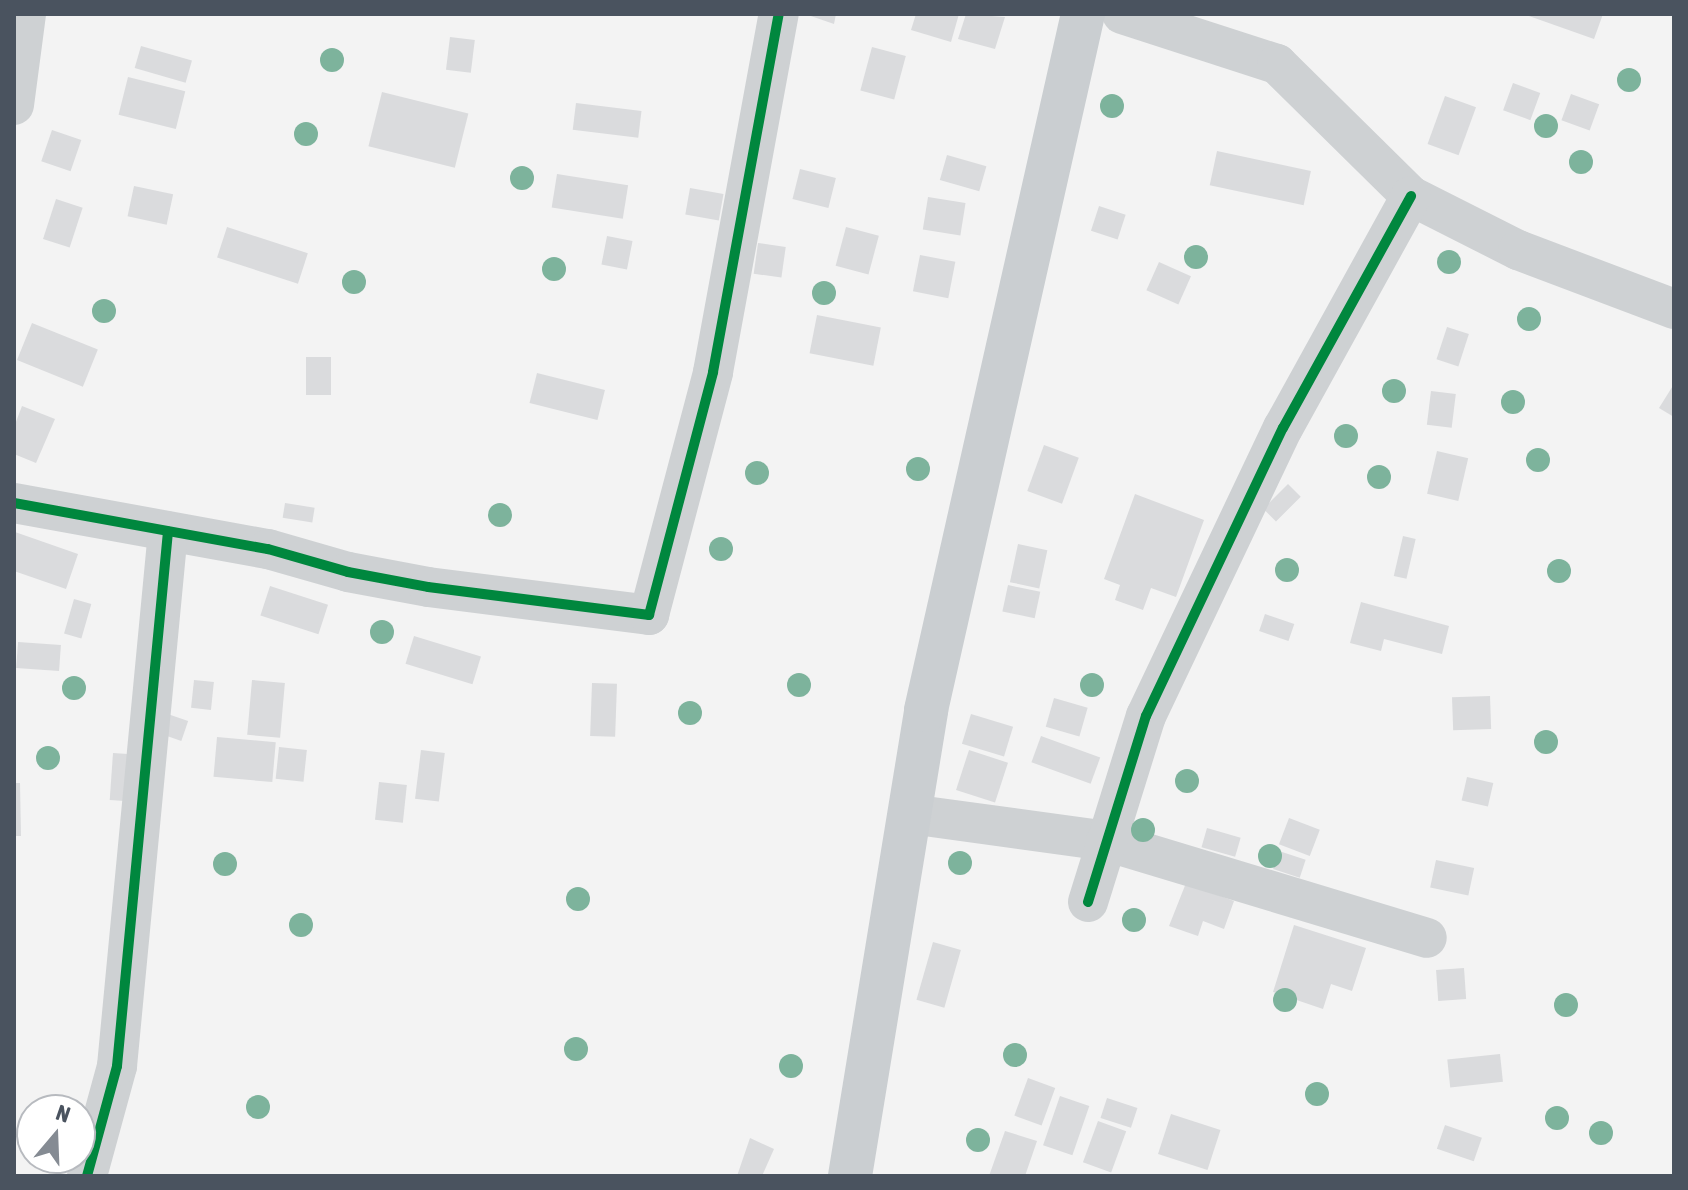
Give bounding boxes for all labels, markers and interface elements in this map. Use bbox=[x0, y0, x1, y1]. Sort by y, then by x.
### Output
north arrow bbox=[16, 1094, 96, 1174]
text: N bbox=[53, 1099, 74, 1128]

